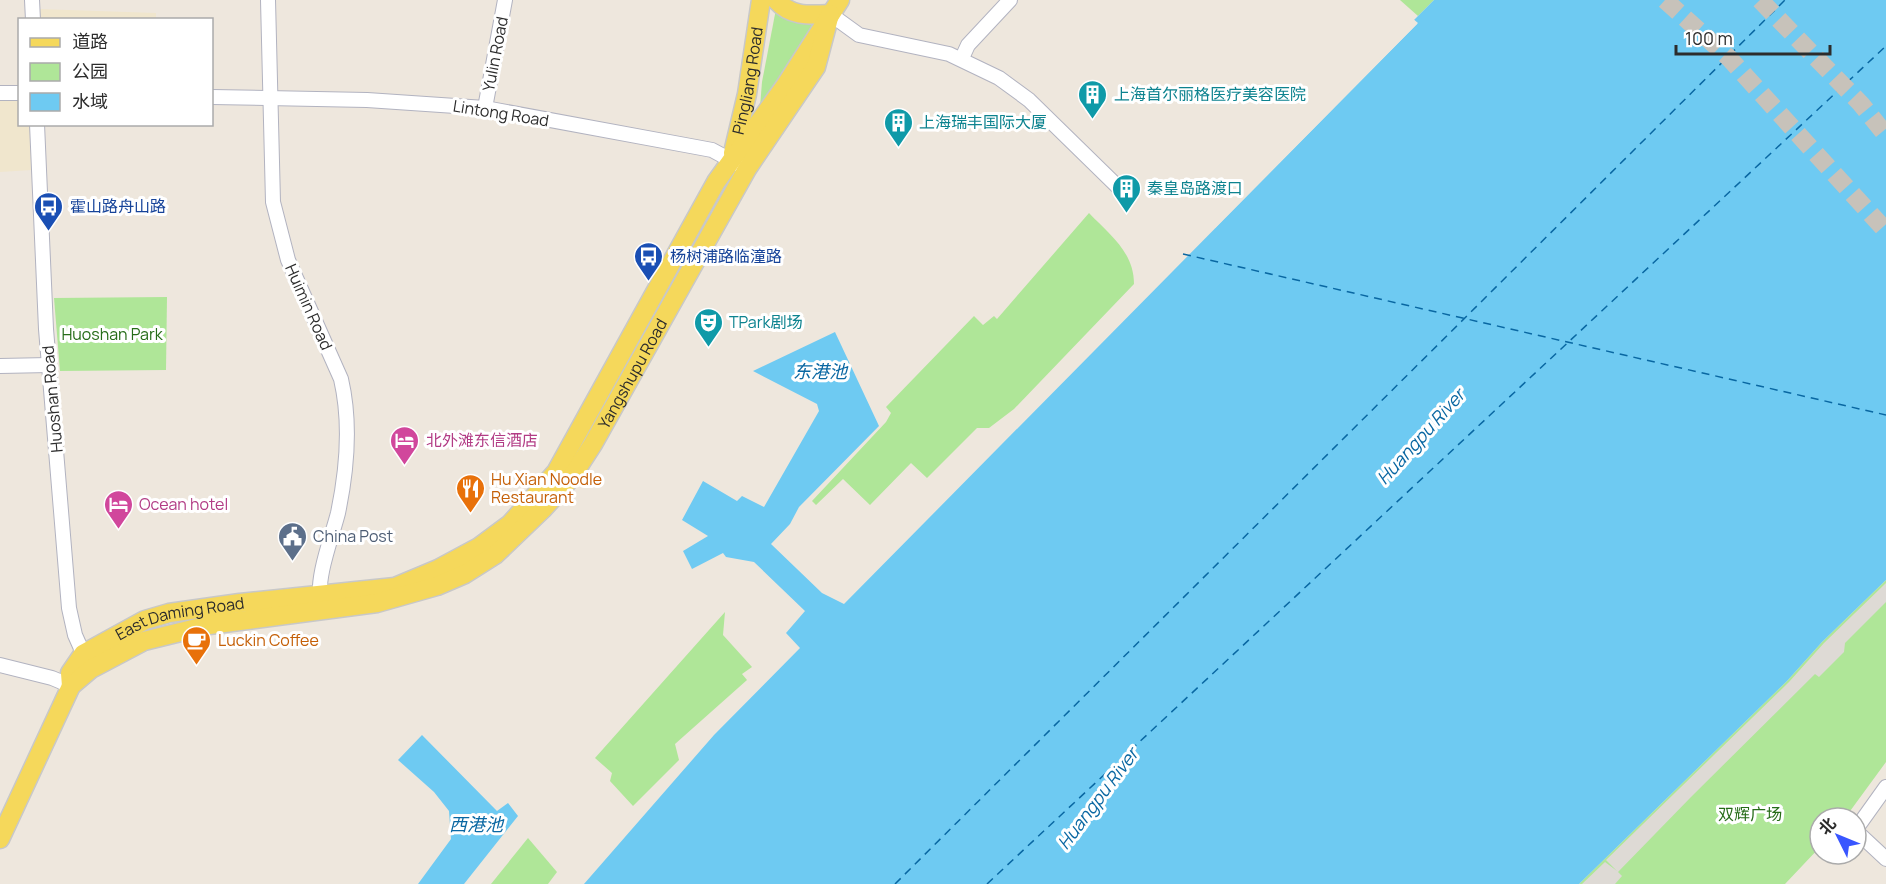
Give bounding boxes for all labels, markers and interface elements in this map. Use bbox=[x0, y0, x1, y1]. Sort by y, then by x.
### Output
street label: Yulin Road bbox=[477, 15, 513, 93]
legend bbox=[18, 18, 213, 126]
scale bar bbox=[1676, 18, 1830, 56]
street label: Pingliang Road bbox=[727, 25, 768, 137]
text: 100 m bbox=[1685, 26, 1733, 50]
text: 道路 bbox=[72, 29, 108, 53]
text: 公园 bbox=[72, 59, 108, 83]
building icon: 上海首尔丽格医疗美容医院 bbox=[1077, 78, 1109, 120]
place label: 上海首尔丽格医疗美容医院 bbox=[1114, 83, 1306, 105]
text: 水域 bbox=[72, 89, 108, 113]
street label: Lintong Road bbox=[451, 95, 551, 131]
building icon: 上海瑞丰国际大厦 bbox=[882, 106, 914, 148]
place label: 上海瑞丰国际大厦 bbox=[919, 111, 1047, 133]
building icon: 秦皇岛路渡口 bbox=[1110, 172, 1142, 214]
place label: 秦皇岛路渡口 bbox=[1147, 177, 1243, 199]
bus stop icon: 霍山路舟山路 bbox=[33, 190, 65, 232]
place label: 霍山路舟山路 bbox=[70, 195, 166, 217]
bus stop icon: 杨树浦路临潼路 bbox=[633, 240, 665, 282]
place label: 杨树浦路临潼路 bbox=[670, 245, 782, 267]
street label: Huimin Road bbox=[280, 260, 338, 354]
theatre icon: TPark剧场 bbox=[692, 306, 724, 348]
place label: TPark剧场 bbox=[729, 311, 802, 333]
street label: Yangshupu Road bbox=[593, 315, 672, 433]
park label: Huoshan Park bbox=[61, 323, 164, 345]
street label: Huoshan Road bbox=[36, 345, 68, 453]
water label: 东港池 bbox=[793, 359, 849, 383]
water label: Huangpu River bbox=[1371, 382, 1471, 489]
hotel icon: 北外滩东信酒店 bbox=[389, 424, 421, 466]
place label: 北外滩东信酒店 bbox=[426, 429, 538, 451]
place label: Hu Xian Noodle Restaurant bbox=[491, 468, 602, 508]
restaurant icon: Hu Xian Noodle Restaurant bbox=[454, 472, 486, 514]
hotel icon: Ocean hotel bbox=[102, 488, 134, 530]
place label: Ocean hotel bbox=[139, 493, 228, 515]
public building icon: China Post bbox=[276, 520, 308, 562]
place label: China Post bbox=[313, 525, 393, 547]
street label: East Daming Road bbox=[111, 592, 246, 645]
cafe icon: Luckin Coffee bbox=[181, 624, 213, 666]
place label: Luckin Coffee bbox=[218, 629, 319, 651]
water label: Huangpu River bbox=[1051, 741, 1145, 854]
park label: 双辉广场 bbox=[1718, 803, 1782, 825]
north arrow bbox=[1808, 806, 1868, 866]
water label: 西港池 bbox=[449, 812, 505, 836]
text: 北 bbox=[1814, 812, 1841, 839]

